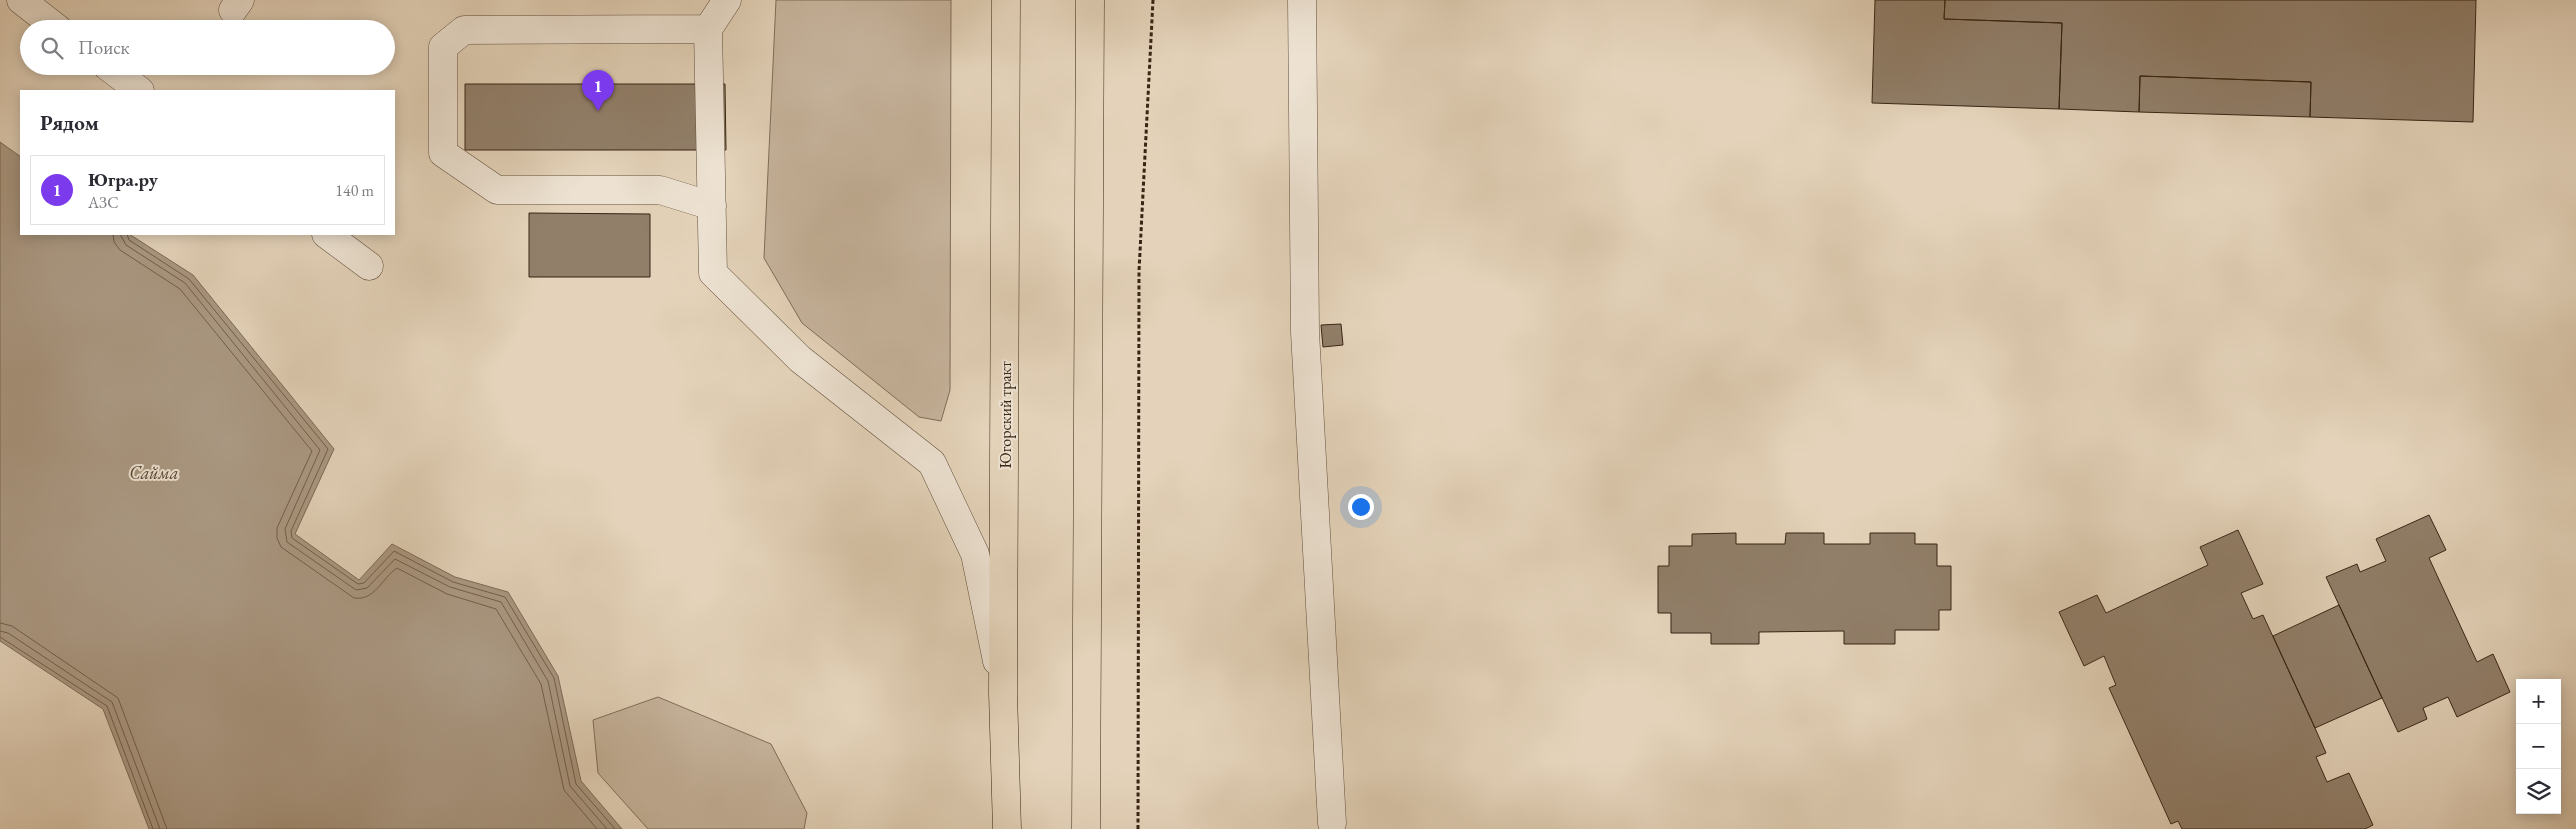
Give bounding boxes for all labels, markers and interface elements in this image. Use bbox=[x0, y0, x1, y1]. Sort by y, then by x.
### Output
search box bbox=[20, 20, 395, 75]
icon: search bbox=[38, 34, 66, 62]
text: Поиск bbox=[78, 35, 130, 60]
pin: 1 bbox=[582, 70, 614, 111]
text: Рядом bbox=[40, 109, 99, 136]
text: Югра.ру bbox=[88, 167, 158, 192]
text: 1 bbox=[53, 180, 61, 201]
text: 140 m bbox=[335, 180, 374, 201]
text: АЗС bbox=[88, 192, 119, 213]
street label: Югорский тракт bbox=[995, 361, 1016, 469]
water label: Сайма bbox=[129, 461, 179, 484]
your location bbox=[1348, 494, 1374, 520]
map controls bbox=[2516, 679, 2561, 814]
button: + bbox=[2516, 679, 2561, 724]
button: − bbox=[2516, 724, 2561, 769]
button: layers bbox=[2516, 769, 2561, 814]

